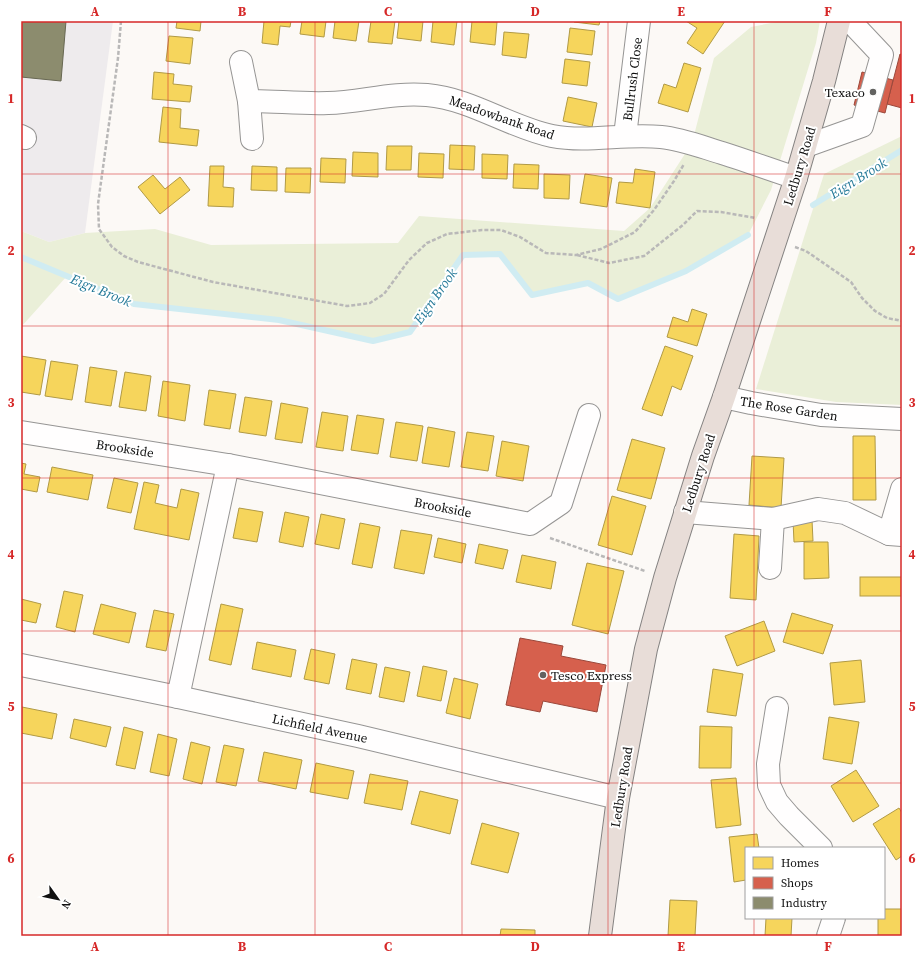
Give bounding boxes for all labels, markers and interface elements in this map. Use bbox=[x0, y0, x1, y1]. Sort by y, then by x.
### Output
text: A bbox=[91, 3, 100, 20]
text: B bbox=[238, 3, 247, 20]
text: C bbox=[384, 3, 392, 20]
text: D bbox=[530, 3, 540, 20]
text: E bbox=[677, 3, 685, 20]
text: F bbox=[824, 3, 832, 20]
street label: Bullrush Close bbox=[619, 36, 646, 122]
place label: Texaco bbox=[825, 84, 865, 101]
marker: Texaco bbox=[868, 87, 878, 97]
text: 1 bbox=[7, 90, 15, 107]
text: 1 bbox=[908, 90, 916, 107]
street label: Meadowbank Road bbox=[447, 91, 557, 144]
street label: Ledbury Road bbox=[779, 124, 820, 208]
water label: Eign Brook bbox=[825, 152, 891, 204]
text: 2 bbox=[7, 242, 15, 259]
text: 2 bbox=[908, 242, 916, 259]
water label: Eign Brook bbox=[408, 264, 462, 329]
water label: Eign Brook bbox=[67, 268, 135, 311]
street label: The Rose Garden bbox=[739, 392, 839, 425]
text: 3 bbox=[7, 394, 15, 411]
text: 3 bbox=[908, 394, 916, 411]
street label: Ledbury Road bbox=[678, 431, 719, 515]
street label: Brookside bbox=[95, 436, 155, 461]
street label: Brookside bbox=[413, 494, 473, 521]
text: 4 bbox=[7, 546, 15, 563]
text: 4 bbox=[908, 546, 916, 563]
place label: Tesco Express bbox=[551, 667, 632, 684]
marker: Tesco Express bbox=[538, 670, 548, 680]
text: 5 bbox=[7, 698, 15, 715]
text: 5 bbox=[908, 698, 916, 715]
street label: Lichfield Avenue bbox=[271, 710, 369, 747]
street label: Ledbury Road bbox=[607, 745, 636, 829]
legend bbox=[745, 847, 885, 919]
text: 6 bbox=[7, 850, 15, 867]
text: 6 bbox=[908, 850, 916, 867]
text: Homes bbox=[781, 855, 819, 871]
text: Shops bbox=[781, 875, 813, 891]
north arrow bbox=[38, 879, 78, 919]
text: Industry bbox=[781, 895, 828, 911]
text: N bbox=[57, 897, 74, 912]
text: A bbox=[91, 938, 100, 955]
text: B bbox=[238, 938, 247, 955]
text: C bbox=[384, 938, 392, 955]
text: D bbox=[530, 938, 540, 955]
text: E bbox=[677, 938, 685, 955]
text: F bbox=[824, 938, 832, 955]

